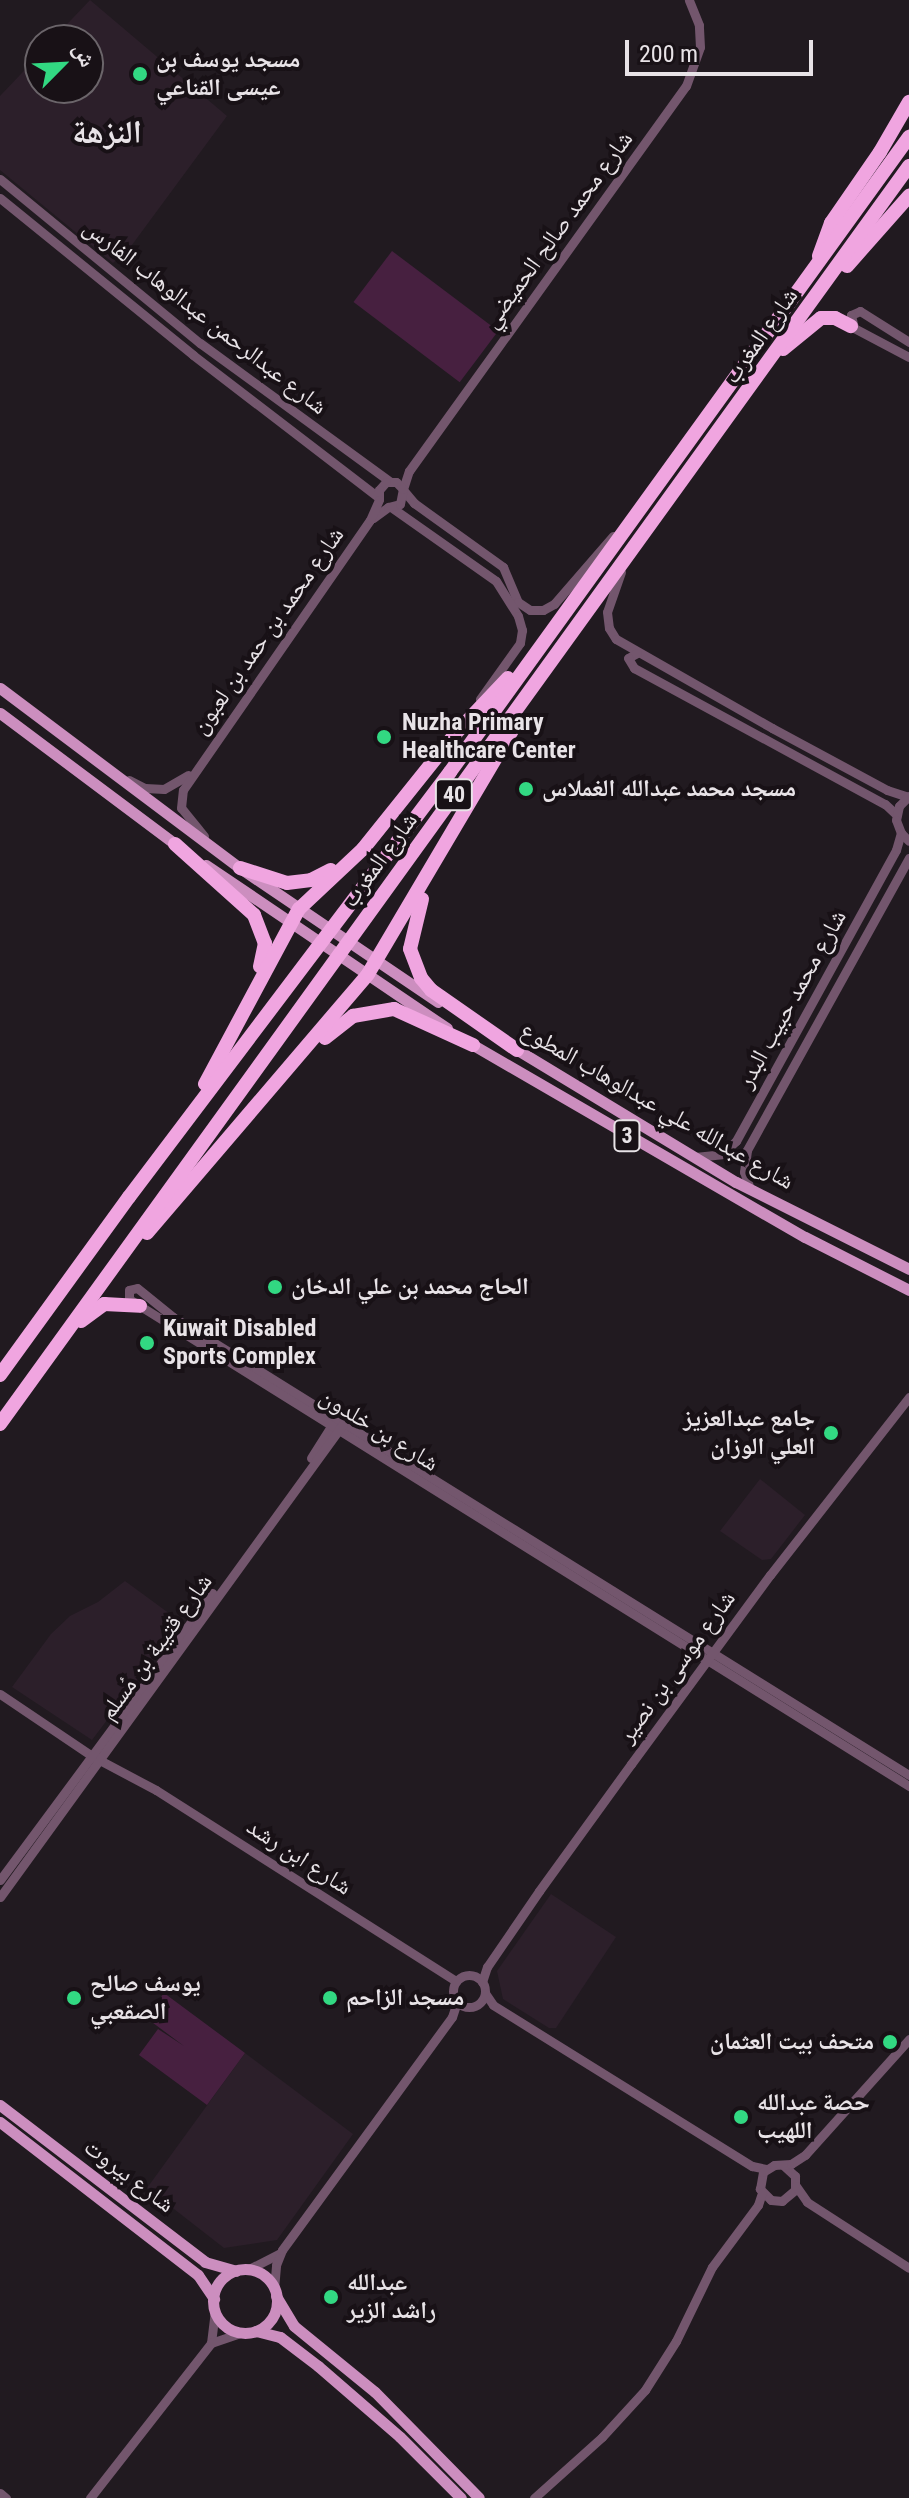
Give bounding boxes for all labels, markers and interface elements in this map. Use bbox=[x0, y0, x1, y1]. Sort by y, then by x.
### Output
north arrow bbox=[24, 24, 104, 104]
scale bar bbox=[629, 24, 817, 74]
text: ش bbox=[68, 39, 101, 71]
text: 200 m bbox=[639, 40, 698, 68]
place label: مسجد يوسف بن عيسى القناعي bbox=[156, 46, 300, 102]
marker: مسجد يوسف بن عيسى القناعي bbox=[131, 65, 149, 83]
district label: النزهة bbox=[72, 113, 142, 151]
street label: شارع محمد صالح الحميضي bbox=[477, 126, 639, 334]
street label: شارع عبدالرحمن عبدالوهاب الفارس bbox=[77, 213, 333, 421]
street label: شارع المغرب bbox=[718, 283, 804, 389]
street label: شارع محمد بن حمد بن لعبون bbox=[185, 522, 351, 740]
place label: Nuzha Primary Healthcare Center bbox=[402, 709, 576, 765]
marker: Nuzha Primary Healthcare Center bbox=[373, 726, 395, 748]
place label: مسجد محمد عبدالله الغملاس bbox=[542, 775, 796, 803]
road number: 40 bbox=[434, 777, 474, 813]
marker: مسجد محمد عبدالله الغملاس bbox=[517, 780, 535, 798]
street label: شارع المغرب bbox=[336, 807, 424, 913]
street label: شارع محمد حبيب البدر bbox=[731, 905, 853, 1093]
street label: شارع عبدالله علي عبدالوهاب المطوع bbox=[515, 1016, 799, 1196]
road number: 3 bbox=[613, 1118, 641, 1154]
place label: الحاج محمد بن علي الدخان bbox=[291, 1273, 529, 1301]
marker: الحاج محمد بن علي الدخان bbox=[266, 1278, 284, 1296]
place label: Kuwait Disabled Sports Complex bbox=[163, 1315, 316, 1371]
marker: Kuwait Disabled Sports Complex bbox=[138, 1334, 156, 1352]
street label: شارع بن خلدون bbox=[314, 1382, 444, 1478]
place label: جامع عبدالعزيز العلي الوزان bbox=[683, 1405, 815, 1461]
marker: جامع عبدالعزيز العلي الوزان bbox=[822, 1424, 840, 1442]
street label: شارع قتيبة بن مُسلم bbox=[93, 1568, 219, 1726]
street label: شارع موسى بن نصير bbox=[612, 1585, 742, 1749]
street label: شارع ابن رشد bbox=[241, 1812, 357, 1902]
place label: يوسف صالح الصقعبي bbox=[90, 1970, 201, 2026]
place label: مسجد الزاحم bbox=[346, 1984, 464, 2012]
marker: يوسف صالح الصقعبي bbox=[65, 1989, 83, 2007]
marker: مسجد الزاحم bbox=[321, 1989, 339, 2007]
place label: متحف بيت العثمان bbox=[710, 2028, 874, 2056]
marker: متحف بيت العثمان bbox=[881, 2033, 899, 2051]
place label: حصة عبدالله اللهيب bbox=[757, 2089, 870, 2145]
marker: حصة عبدالله اللهيب bbox=[732, 2108, 750, 2126]
street label: شارع بيروت bbox=[78, 2133, 180, 2219]
place label: عبدالله راشد الزير bbox=[347, 2269, 436, 2325]
marker: عبدالله راشد الزير bbox=[322, 2288, 340, 2306]

